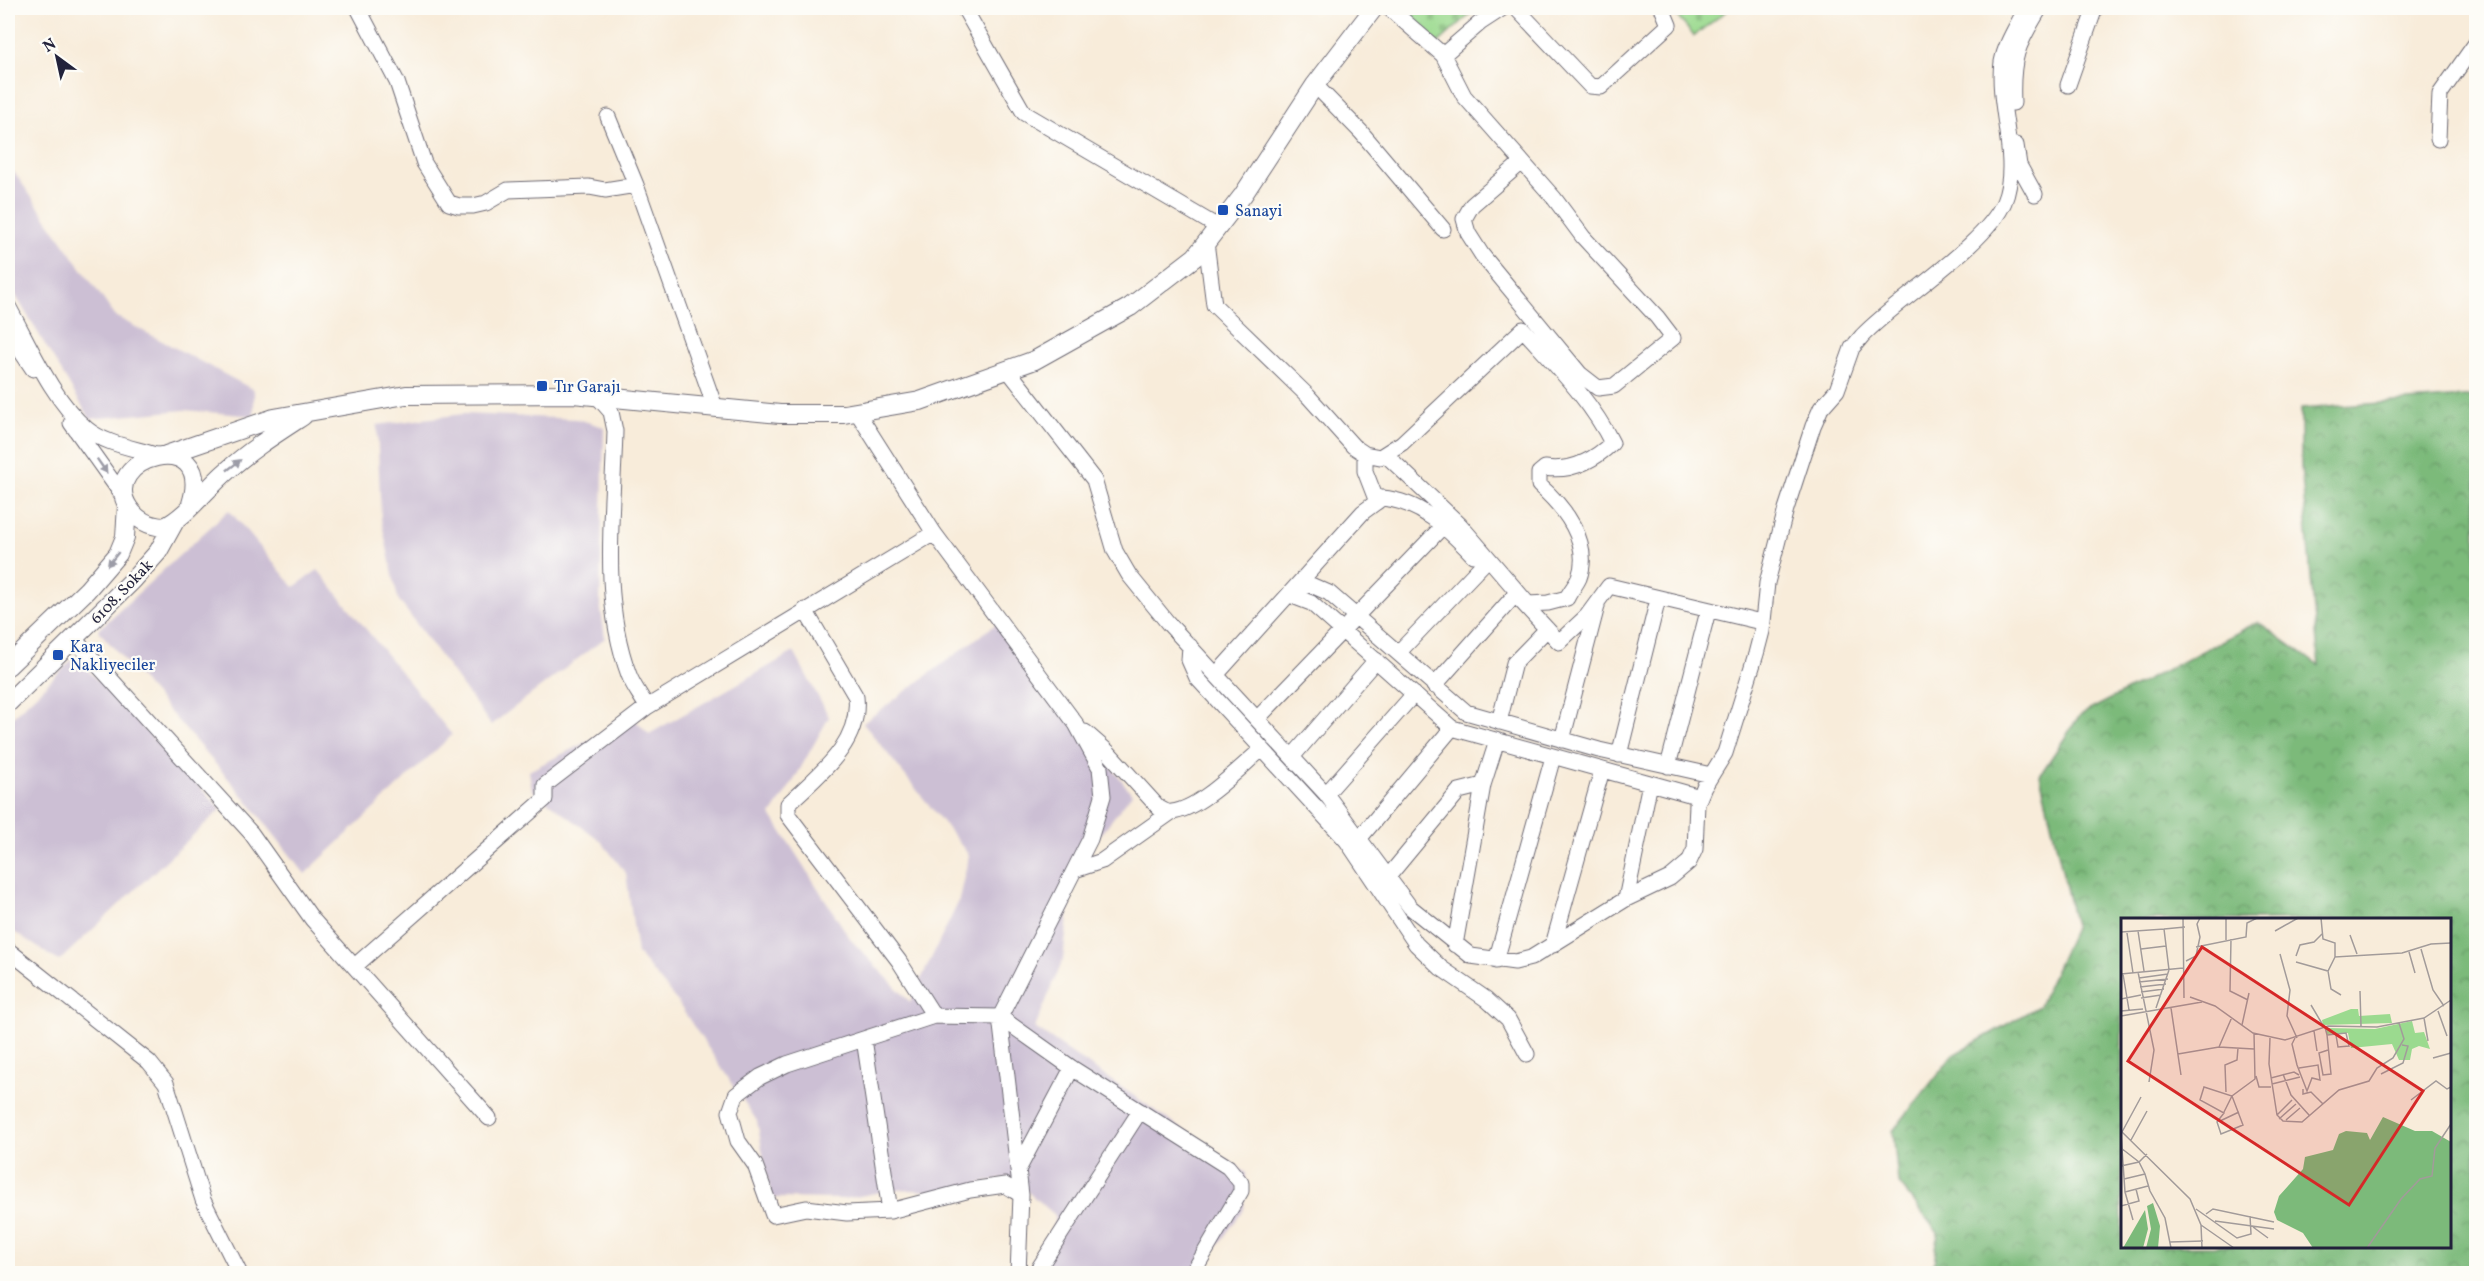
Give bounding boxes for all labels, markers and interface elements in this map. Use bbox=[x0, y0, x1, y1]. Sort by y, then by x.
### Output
north arrow bbox=[27, 27, 87, 87]
text: N bbox=[39, 34, 61, 58]
place label: Sanayi bbox=[1235, 201, 1282, 223]
marker: Sanayi bbox=[1216, 203, 1230, 217]
place label: Tır Garajı bbox=[554, 377, 621, 399]
marker: Tır Garajı bbox=[535, 379, 549, 393]
one-way arrow bbox=[96, 457, 108, 473]
one-way arrow bbox=[227, 459, 242, 471]
one-way arrow bbox=[107, 552, 119, 567]
street label: 6108. Sokak bbox=[86, 555, 159, 629]
place label: Kara Nakliyeciler bbox=[70, 637, 156, 677]
marker: Kara Nakliyeciler bbox=[51, 648, 65, 662]
inset map bbox=[2121, 918, 2451, 1248]

